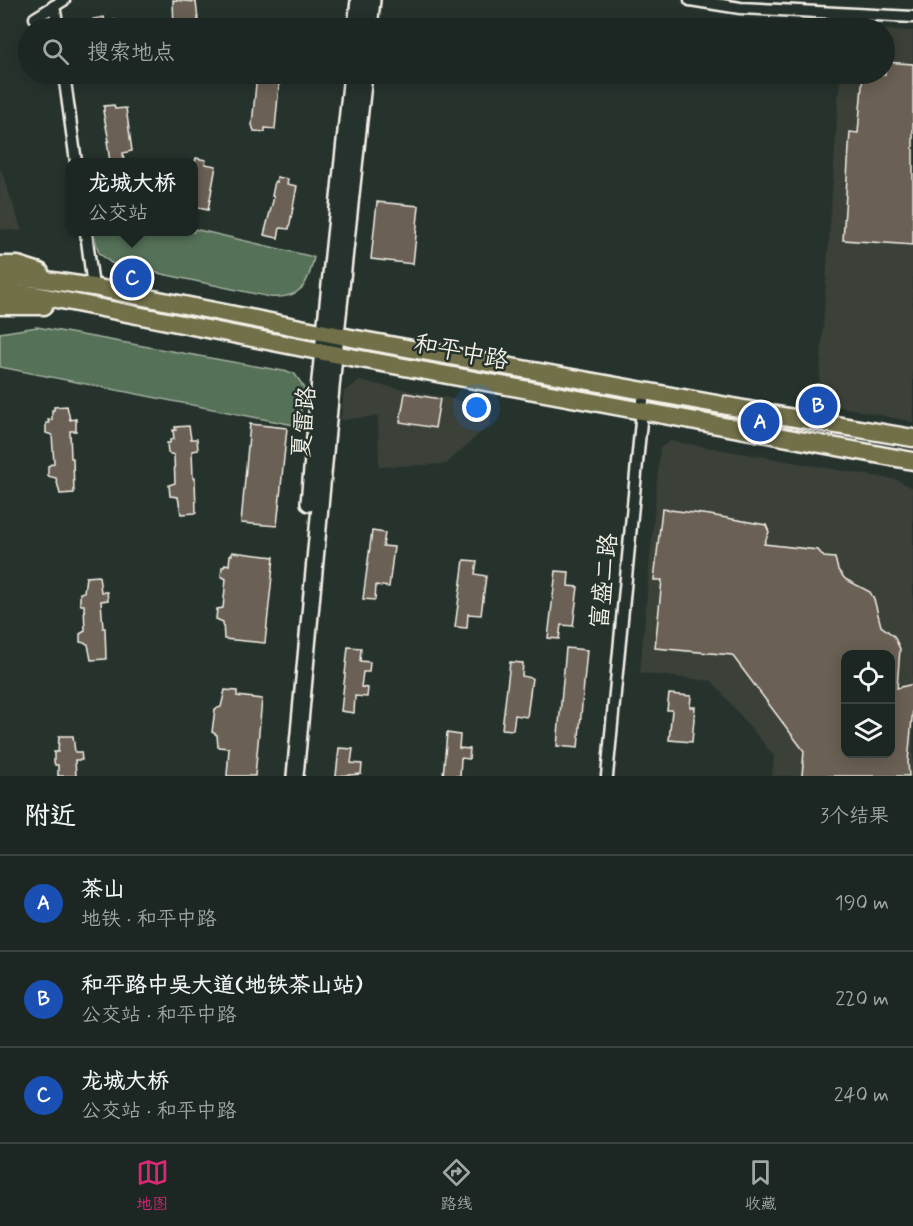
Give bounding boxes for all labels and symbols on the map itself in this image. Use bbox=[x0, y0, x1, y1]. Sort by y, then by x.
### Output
pin: C bbox=[112, 256, 152, 300]
street label: 和平中路 bbox=[411, 329, 511, 377]
pin: B bbox=[798, 384, 838, 428]
street label: 夏雷路 bbox=[286, 385, 324, 459]
your location bbox=[462, 393, 491, 422]
pin: A bbox=[740, 400, 780, 444]
street label: 富盛二路 bbox=[585, 532, 625, 630]

